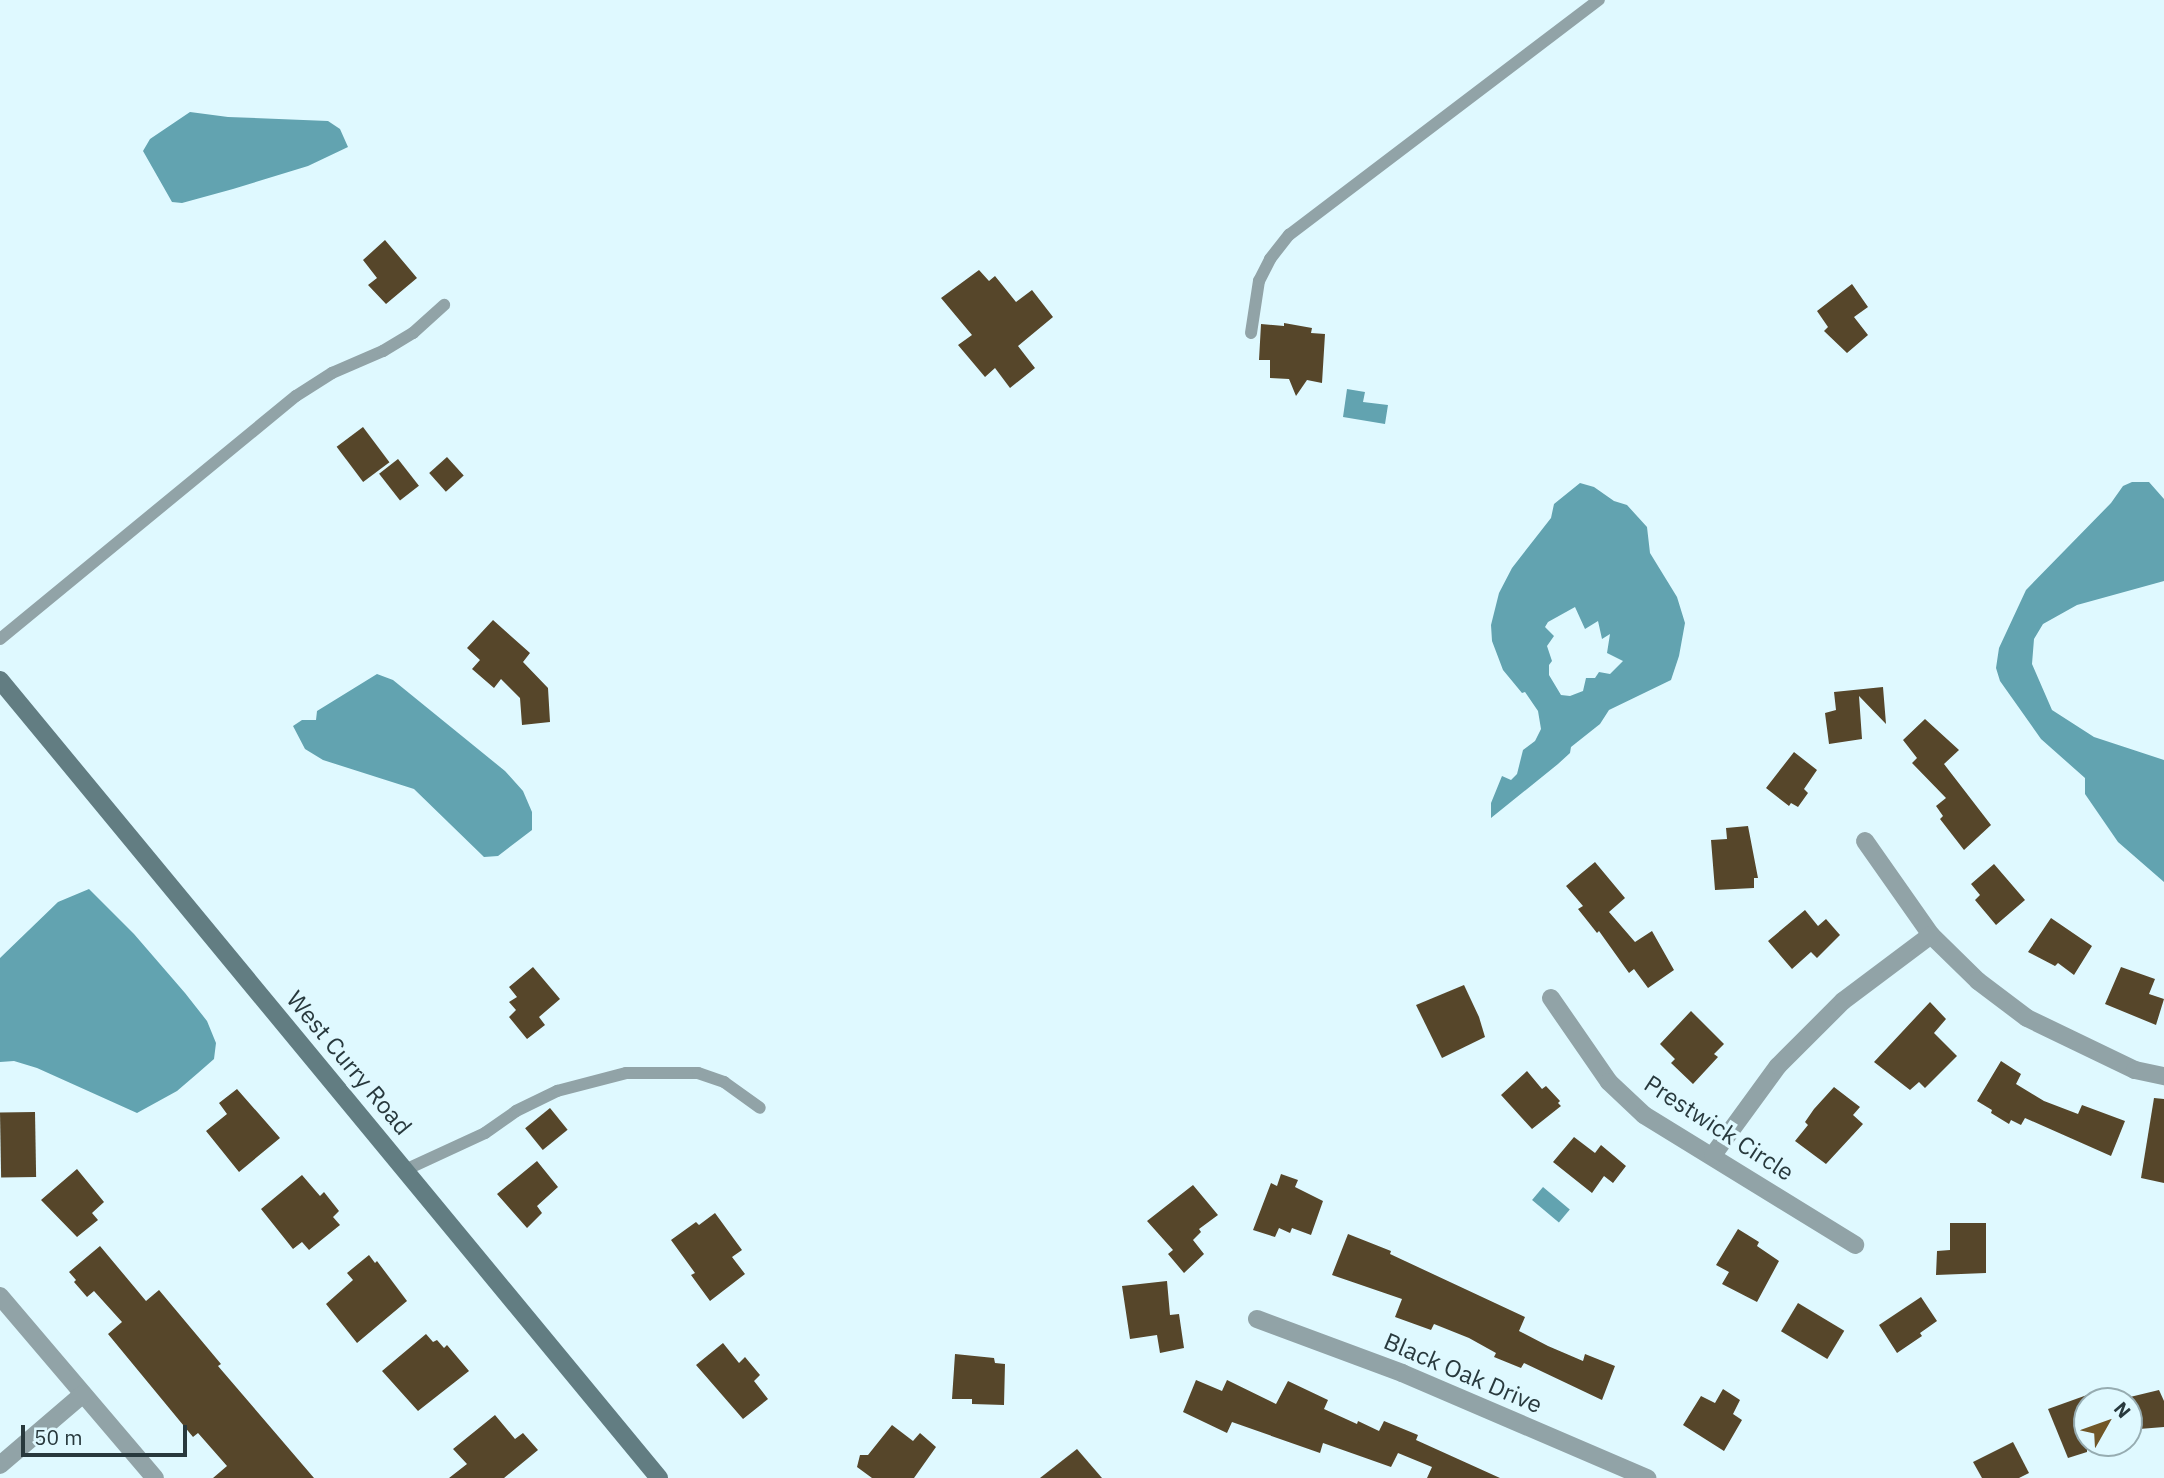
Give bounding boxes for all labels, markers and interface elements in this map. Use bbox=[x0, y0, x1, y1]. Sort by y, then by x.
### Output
street label: West Curry Road bbox=[280, 985, 418, 1141]
street label: Prestwick Circle bbox=[1639, 1069, 1799, 1187]
street label: Black Oak Drive bbox=[1379, 1327, 1547, 1419]
north arrow bbox=[2073, 1387, 2143, 1457]
text: N bbox=[2109, 1397, 2136, 1423]
scale bar bbox=[24, 1412, 191, 1456]
text: 50 m bbox=[34, 1423, 83, 1451]

